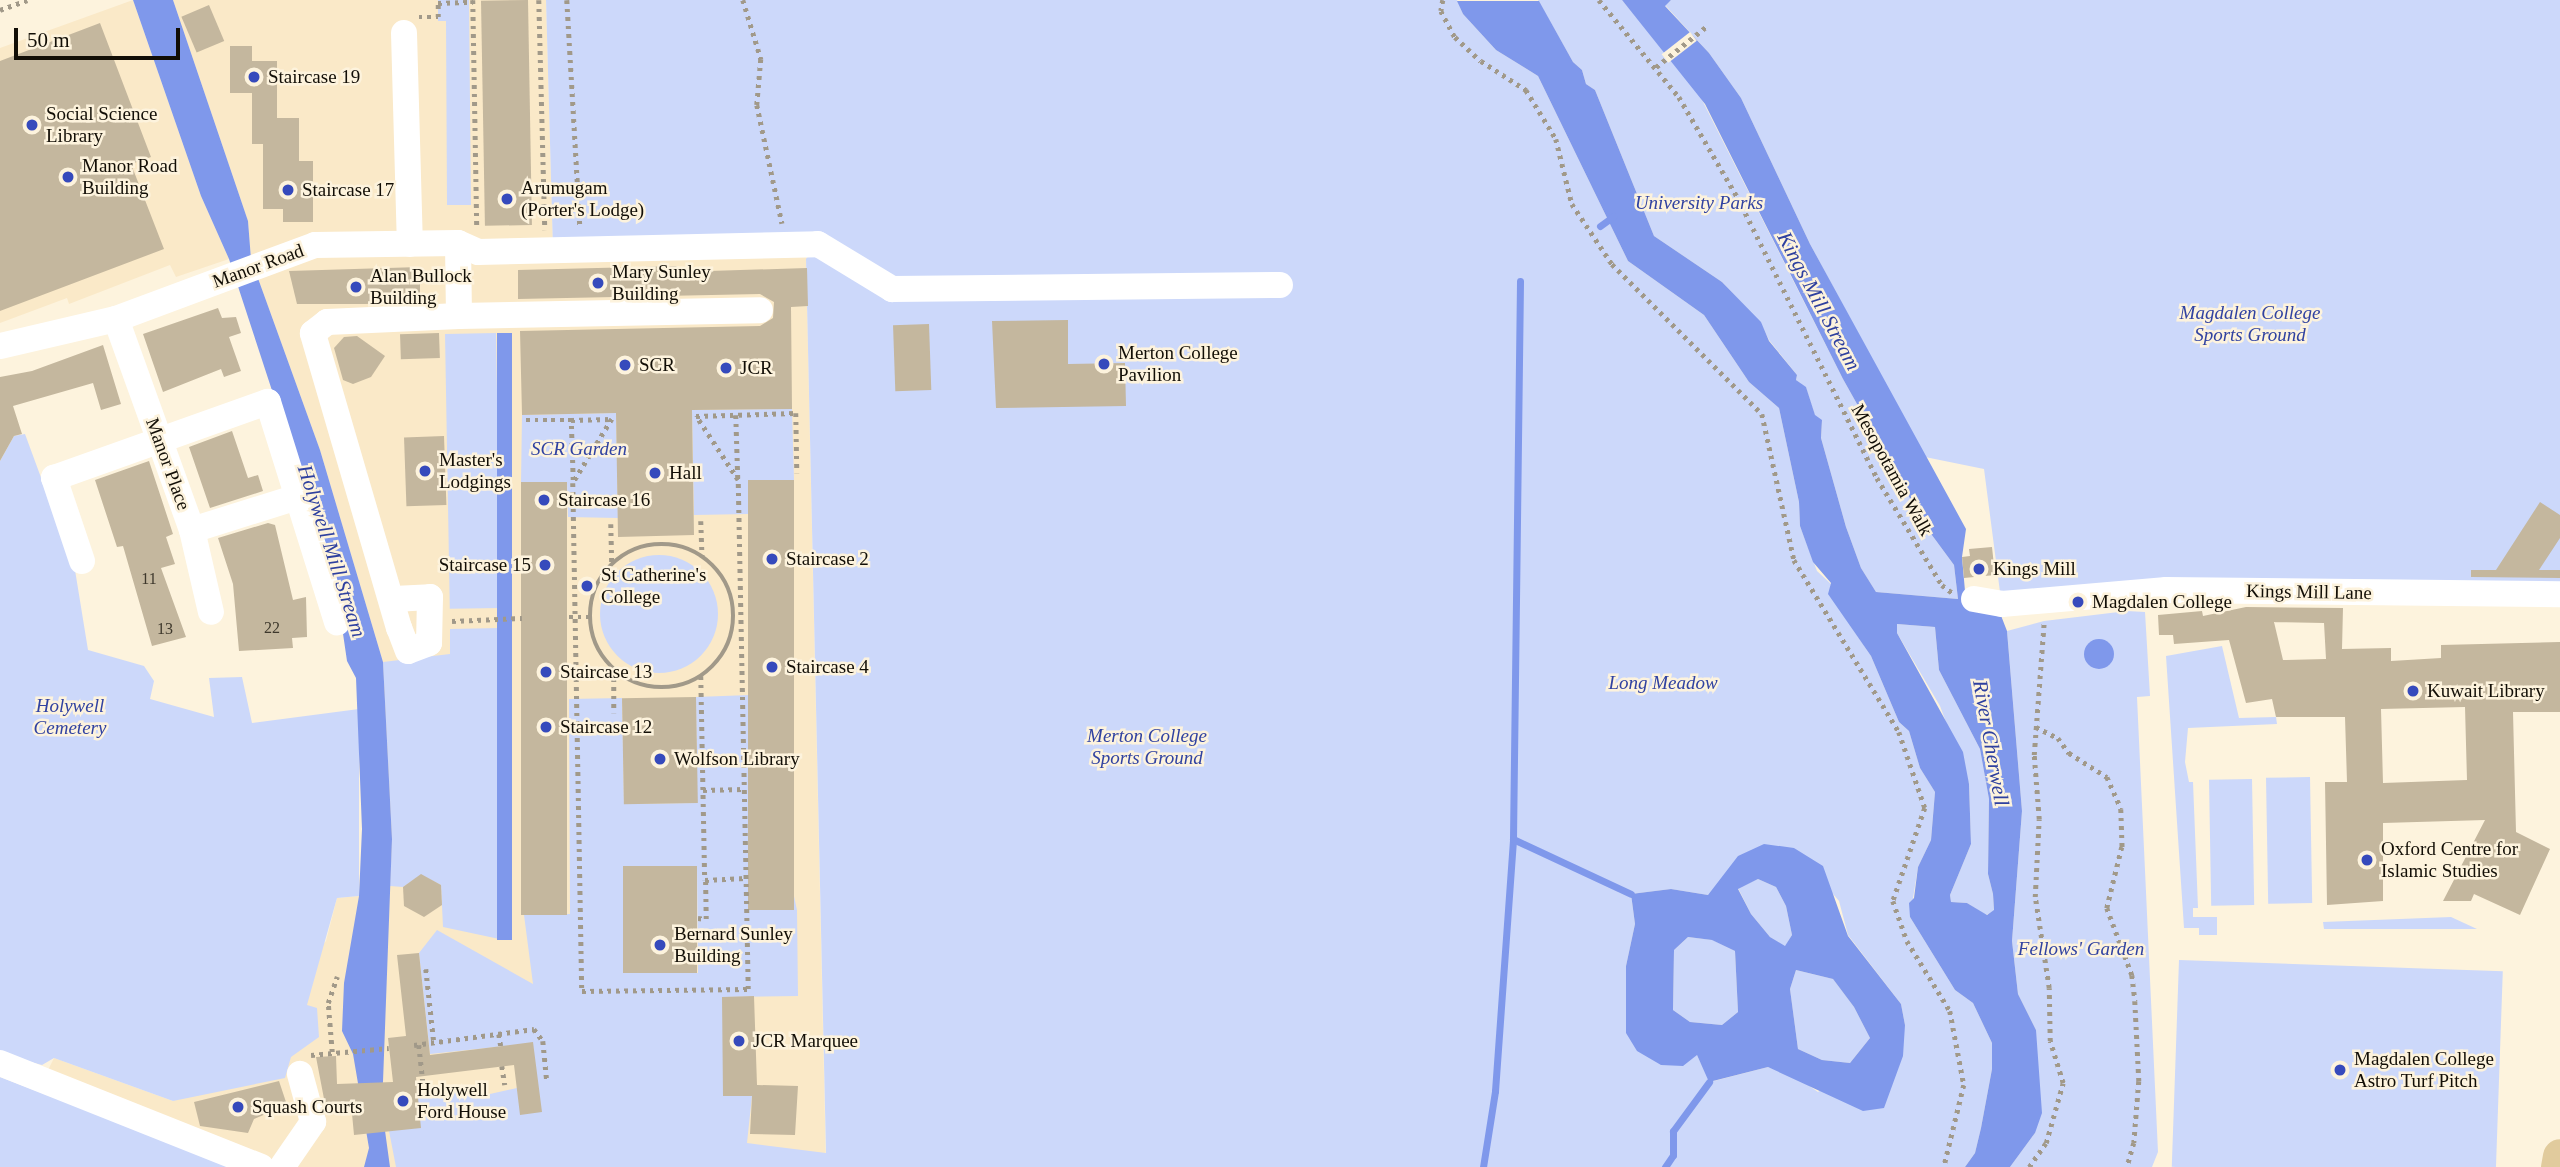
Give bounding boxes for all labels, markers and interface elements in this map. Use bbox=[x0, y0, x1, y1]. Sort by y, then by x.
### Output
scale bar bbox=[18, 14, 184, 58]
text: 50 m bbox=[27, 28, 70, 52]
place label: Staircase 19 bbox=[268, 66, 360, 88]
marker: Staircase 19 bbox=[246, 69, 262, 85]
place label: Social Science Library bbox=[46, 103, 157, 147]
marker: Social Science Library bbox=[24, 117, 40, 133]
place label: Manor Road Building bbox=[82, 155, 178, 199]
marker: Manor Road Building bbox=[60, 169, 76, 185]
place label: Arumugam (Porter's Lodge) bbox=[521, 177, 644, 221]
place label: Staircase 17 bbox=[302, 179, 394, 201]
marker: Staircase 17 bbox=[280, 182, 296, 198]
marker: Arumugam (Porter's Lodge) bbox=[499, 191, 515, 207]
park label: University Parks bbox=[1635, 192, 1763, 214]
water label: Kings Mill Stream bbox=[1772, 227, 1866, 375]
street label: Manor Road bbox=[209, 239, 307, 293]
place label: Mary Sunley Building bbox=[612, 261, 711, 305]
place label: Alan Bullock Building bbox=[370, 265, 472, 309]
marker: Mary Sunley Building bbox=[590, 275, 606, 291]
marker: Alan Bullock Building bbox=[348, 279, 364, 295]
park label: Magdalen College Sports Ground bbox=[2180, 302, 2320, 346]
place label: Merton College Pavilion bbox=[1118, 342, 1238, 386]
place label: SCR bbox=[639, 354, 675, 376]
marker: Merton College Pavilion bbox=[1096, 356, 1112, 372]
marker: SCR bbox=[617, 357, 633, 373]
place label: JCR bbox=[740, 357, 773, 379]
marker: JCR bbox=[718, 360, 734, 376]
street label: Mesopotamia Walk bbox=[1846, 400, 1938, 540]
street label: Manor Place bbox=[141, 415, 195, 513]
park label: SCR Garden bbox=[531, 438, 627, 460]
place label: Master's Lodgings bbox=[439, 449, 511, 493]
water label: Holywell Mill Stream bbox=[292, 461, 372, 641]
place label: Hall bbox=[669, 462, 702, 484]
marker: Master's Lodgings bbox=[417, 463, 433, 479]
marker: Hall bbox=[647, 465, 663, 481]
place label: Staircase 16 bbox=[558, 489, 650, 511]
marker: Staircase 16 bbox=[536, 492, 552, 508]
place label: Staircase 2 bbox=[786, 548, 869, 570]
marker: Staircase 2 bbox=[764, 551, 780, 567]
place label: Staircase 15 bbox=[439, 554, 531, 576]
marker: Staircase 15 bbox=[537, 557, 553, 573]
place label: Kings Mill bbox=[1993, 558, 2076, 580]
marker: Kings Mill bbox=[1971, 561, 1987, 577]
place label: St Catherine's College bbox=[601, 564, 706, 608]
house number: 11 bbox=[141, 569, 157, 589]
marker: St Catherine's College bbox=[579, 578, 595, 594]
street label: Kings Mill Lane bbox=[2246, 580, 2372, 604]
place label: Magdalen College bbox=[2092, 591, 2232, 613]
marker: Magdalen College bbox=[2070, 594, 2086, 610]
house number: 22 bbox=[264, 618, 280, 638]
house number: 13 bbox=[157, 619, 173, 639]
place label: Staircase 4 bbox=[786, 656, 869, 678]
marker: Staircase 4 bbox=[764, 659, 780, 675]
place label: Staircase 13 bbox=[560, 661, 652, 683]
marker: Staircase 13 bbox=[538, 664, 554, 680]
park label: Long Meadow bbox=[1608, 672, 1718, 694]
water label: River Cherwell bbox=[1968, 678, 2014, 808]
place label: Kuwait Library bbox=[2427, 680, 2545, 702]
marker: Kuwait Library bbox=[2405, 683, 2421, 699]
park label: Holywell Cemetery bbox=[34, 695, 106, 739]
place label: Staircase 12 bbox=[560, 716, 652, 738]
marker: Staircase 12 bbox=[538, 719, 554, 735]
park label: Merton College Sports Ground bbox=[1087, 725, 1207, 769]
place label: Wolfson Library bbox=[674, 748, 800, 770]
marker: Wolfson Library bbox=[652, 751, 668, 767]
place label: Oxford Centre for Islamic Studies bbox=[2381, 838, 2518, 882]
marker: Oxford Centre for Islamic Studies bbox=[2359, 852, 2375, 868]
place label: Bernard Sunley Building bbox=[674, 923, 793, 967]
marker: Bernard Sunley Building bbox=[652, 937, 668, 953]
park label: Fellows' Garden bbox=[2018, 938, 2144, 960]
place label: JCR Marquee bbox=[753, 1030, 858, 1052]
marker: JCR Marquee bbox=[731, 1033, 747, 1049]
place label: Magdalen College Astro Turf Pitch bbox=[2354, 1048, 2494, 1092]
marker: Magdalen College Astro Turf Pitch bbox=[2332, 1062, 2348, 1078]
place label: Holywell Ford House bbox=[417, 1079, 506, 1123]
marker: Holywell Ford House bbox=[395, 1093, 411, 1109]
place label: Squash Courts bbox=[252, 1096, 362, 1118]
marker: Squash Courts bbox=[230, 1099, 246, 1115]

